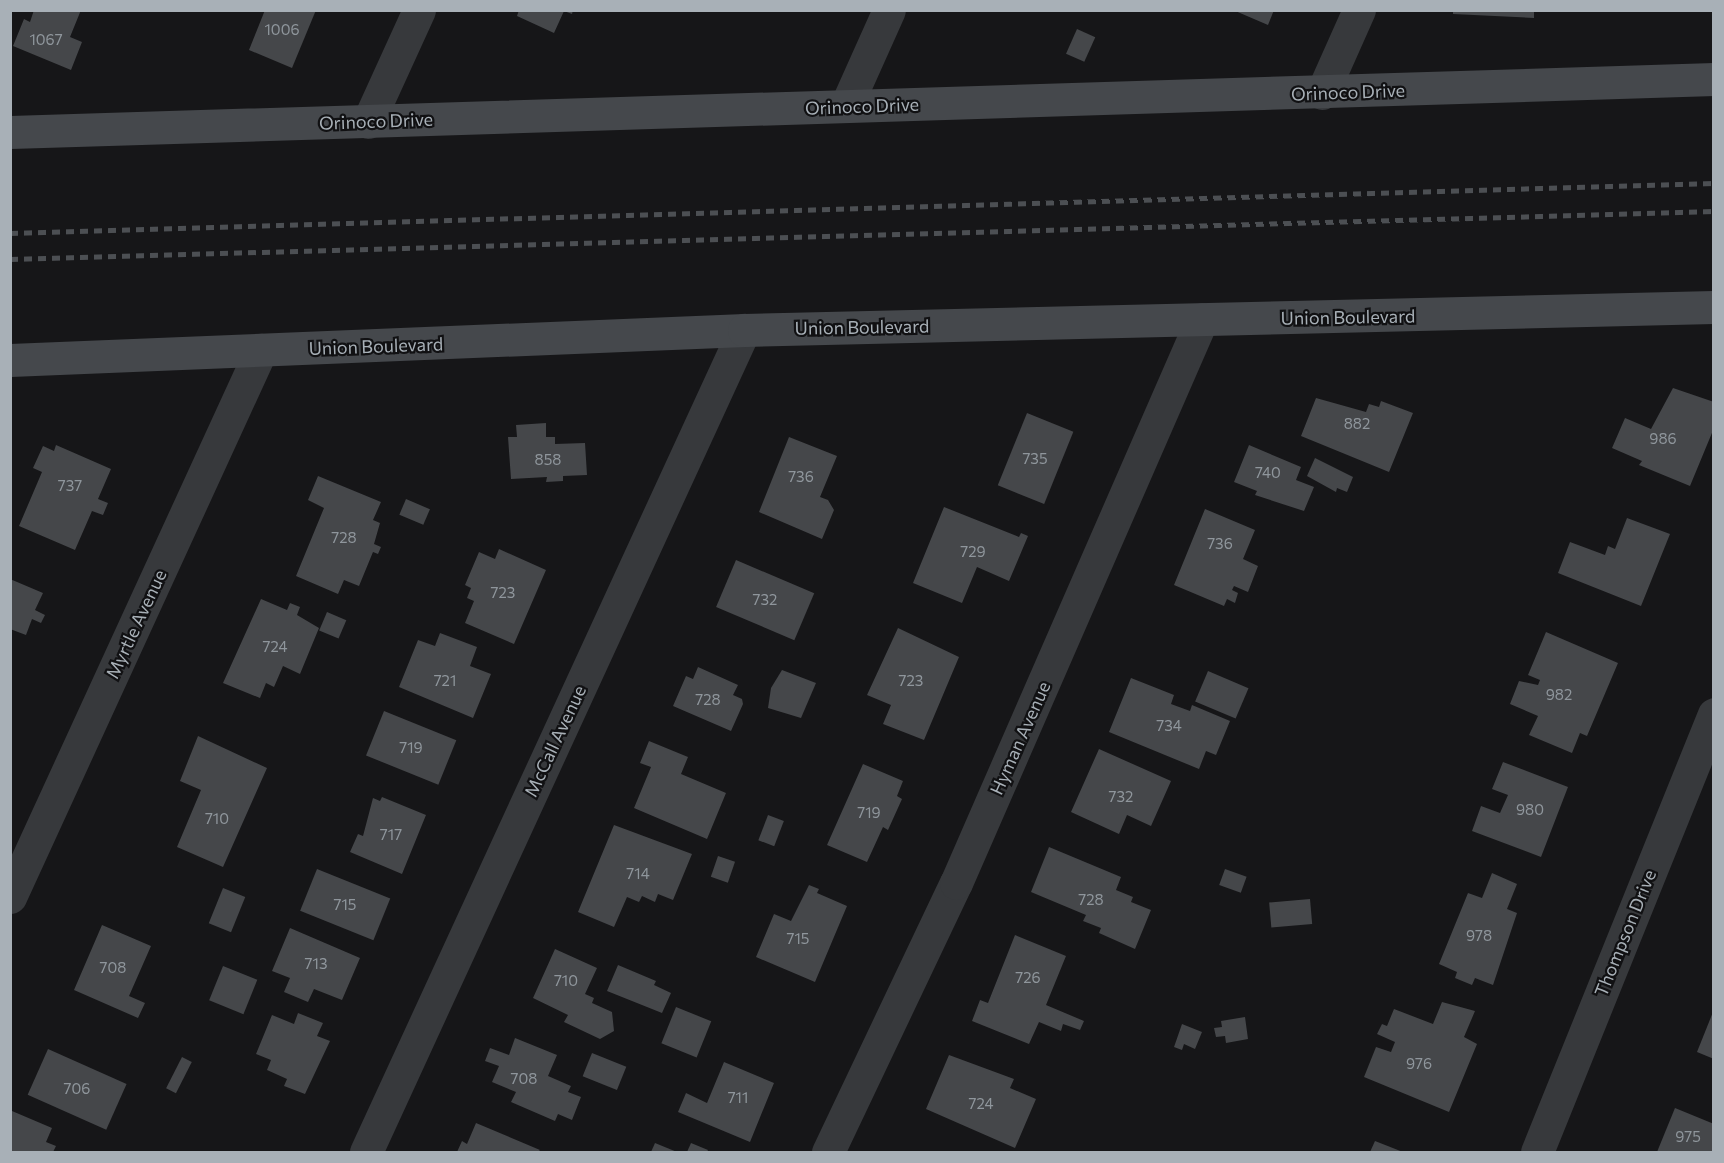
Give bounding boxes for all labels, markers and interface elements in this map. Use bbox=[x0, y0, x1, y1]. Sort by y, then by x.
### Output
house number: 1006 bbox=[264, 21, 300, 39]
house number: 1067 bbox=[29, 31, 63, 49]
street label: Orinoco Drive bbox=[1291, 79, 1405, 105]
street label: Orinoco Drive bbox=[805, 93, 919, 119]
street label: Orinoco Drive bbox=[319, 108, 433, 134]
street label: Union Boulevard bbox=[1281, 305, 1415, 329]
street label: Union Boulevard bbox=[795, 315, 929, 339]
street label: Union Boulevard bbox=[308, 333, 444, 359]
house number: 882 bbox=[1344, 415, 1370, 433]
house number: 986 bbox=[1649, 430, 1677, 448]
house number: 735 bbox=[1022, 450, 1048, 468]
house number: 858 bbox=[535, 451, 561, 469]
house number: 740 bbox=[1255, 464, 1281, 482]
house number: 736 bbox=[788, 468, 814, 486]
house number: 737 bbox=[58, 477, 82, 495]
house number: 728 bbox=[331, 529, 357, 547]
house number: 736 bbox=[1207, 535, 1233, 553]
house number: 729 bbox=[960, 543, 986, 561]
street label: Myrtle Avenue bbox=[101, 566, 171, 682]
house number: 723 bbox=[491, 584, 515, 602]
house number: 732 bbox=[753, 591, 777, 609]
house number: 724 bbox=[263, 638, 287, 656]
house number: 721 bbox=[434, 672, 456, 690]
house number: 723 bbox=[899, 672, 923, 690]
street label: Hyman Avenue bbox=[985, 678, 1055, 798]
street label: McCall Avenue bbox=[520, 682, 590, 800]
house number: 982 bbox=[1546, 686, 1572, 704]
house number: 728 bbox=[695, 691, 721, 709]
house number: 734 bbox=[1156, 717, 1182, 735]
house number: 719 bbox=[399, 739, 423, 757]
house number: 732 bbox=[1109, 788, 1133, 806]
house number: 980 bbox=[1516, 801, 1544, 819]
house number: 719 bbox=[857, 804, 881, 822]
house number: 710 bbox=[205, 810, 229, 828]
house number: 717 bbox=[380, 826, 402, 844]
house number: 714 bbox=[626, 865, 650, 883]
street label: Thompson Drive bbox=[1590, 866, 1660, 1000]
house number: 728 bbox=[1078, 891, 1104, 909]
house number: 715 bbox=[334, 896, 356, 914]
house number: 978 bbox=[1466, 927, 1492, 945]
house number: 715 bbox=[787, 930, 809, 948]
house number: 713 bbox=[305, 955, 327, 973]
house number: 708 bbox=[100, 959, 126, 977]
house number: 726 bbox=[1015, 969, 1041, 987]
house number: 710 bbox=[554, 972, 578, 990]
house number: 976 bbox=[1406, 1055, 1432, 1073]
house number: 708 bbox=[511, 1070, 537, 1088]
house number: 706 bbox=[64, 1080, 90, 1098]
house number: 711 bbox=[728, 1089, 748, 1107]
house number: 724 bbox=[969, 1095, 993, 1113]
house number: 975 bbox=[1675, 1128, 1701, 1146]

